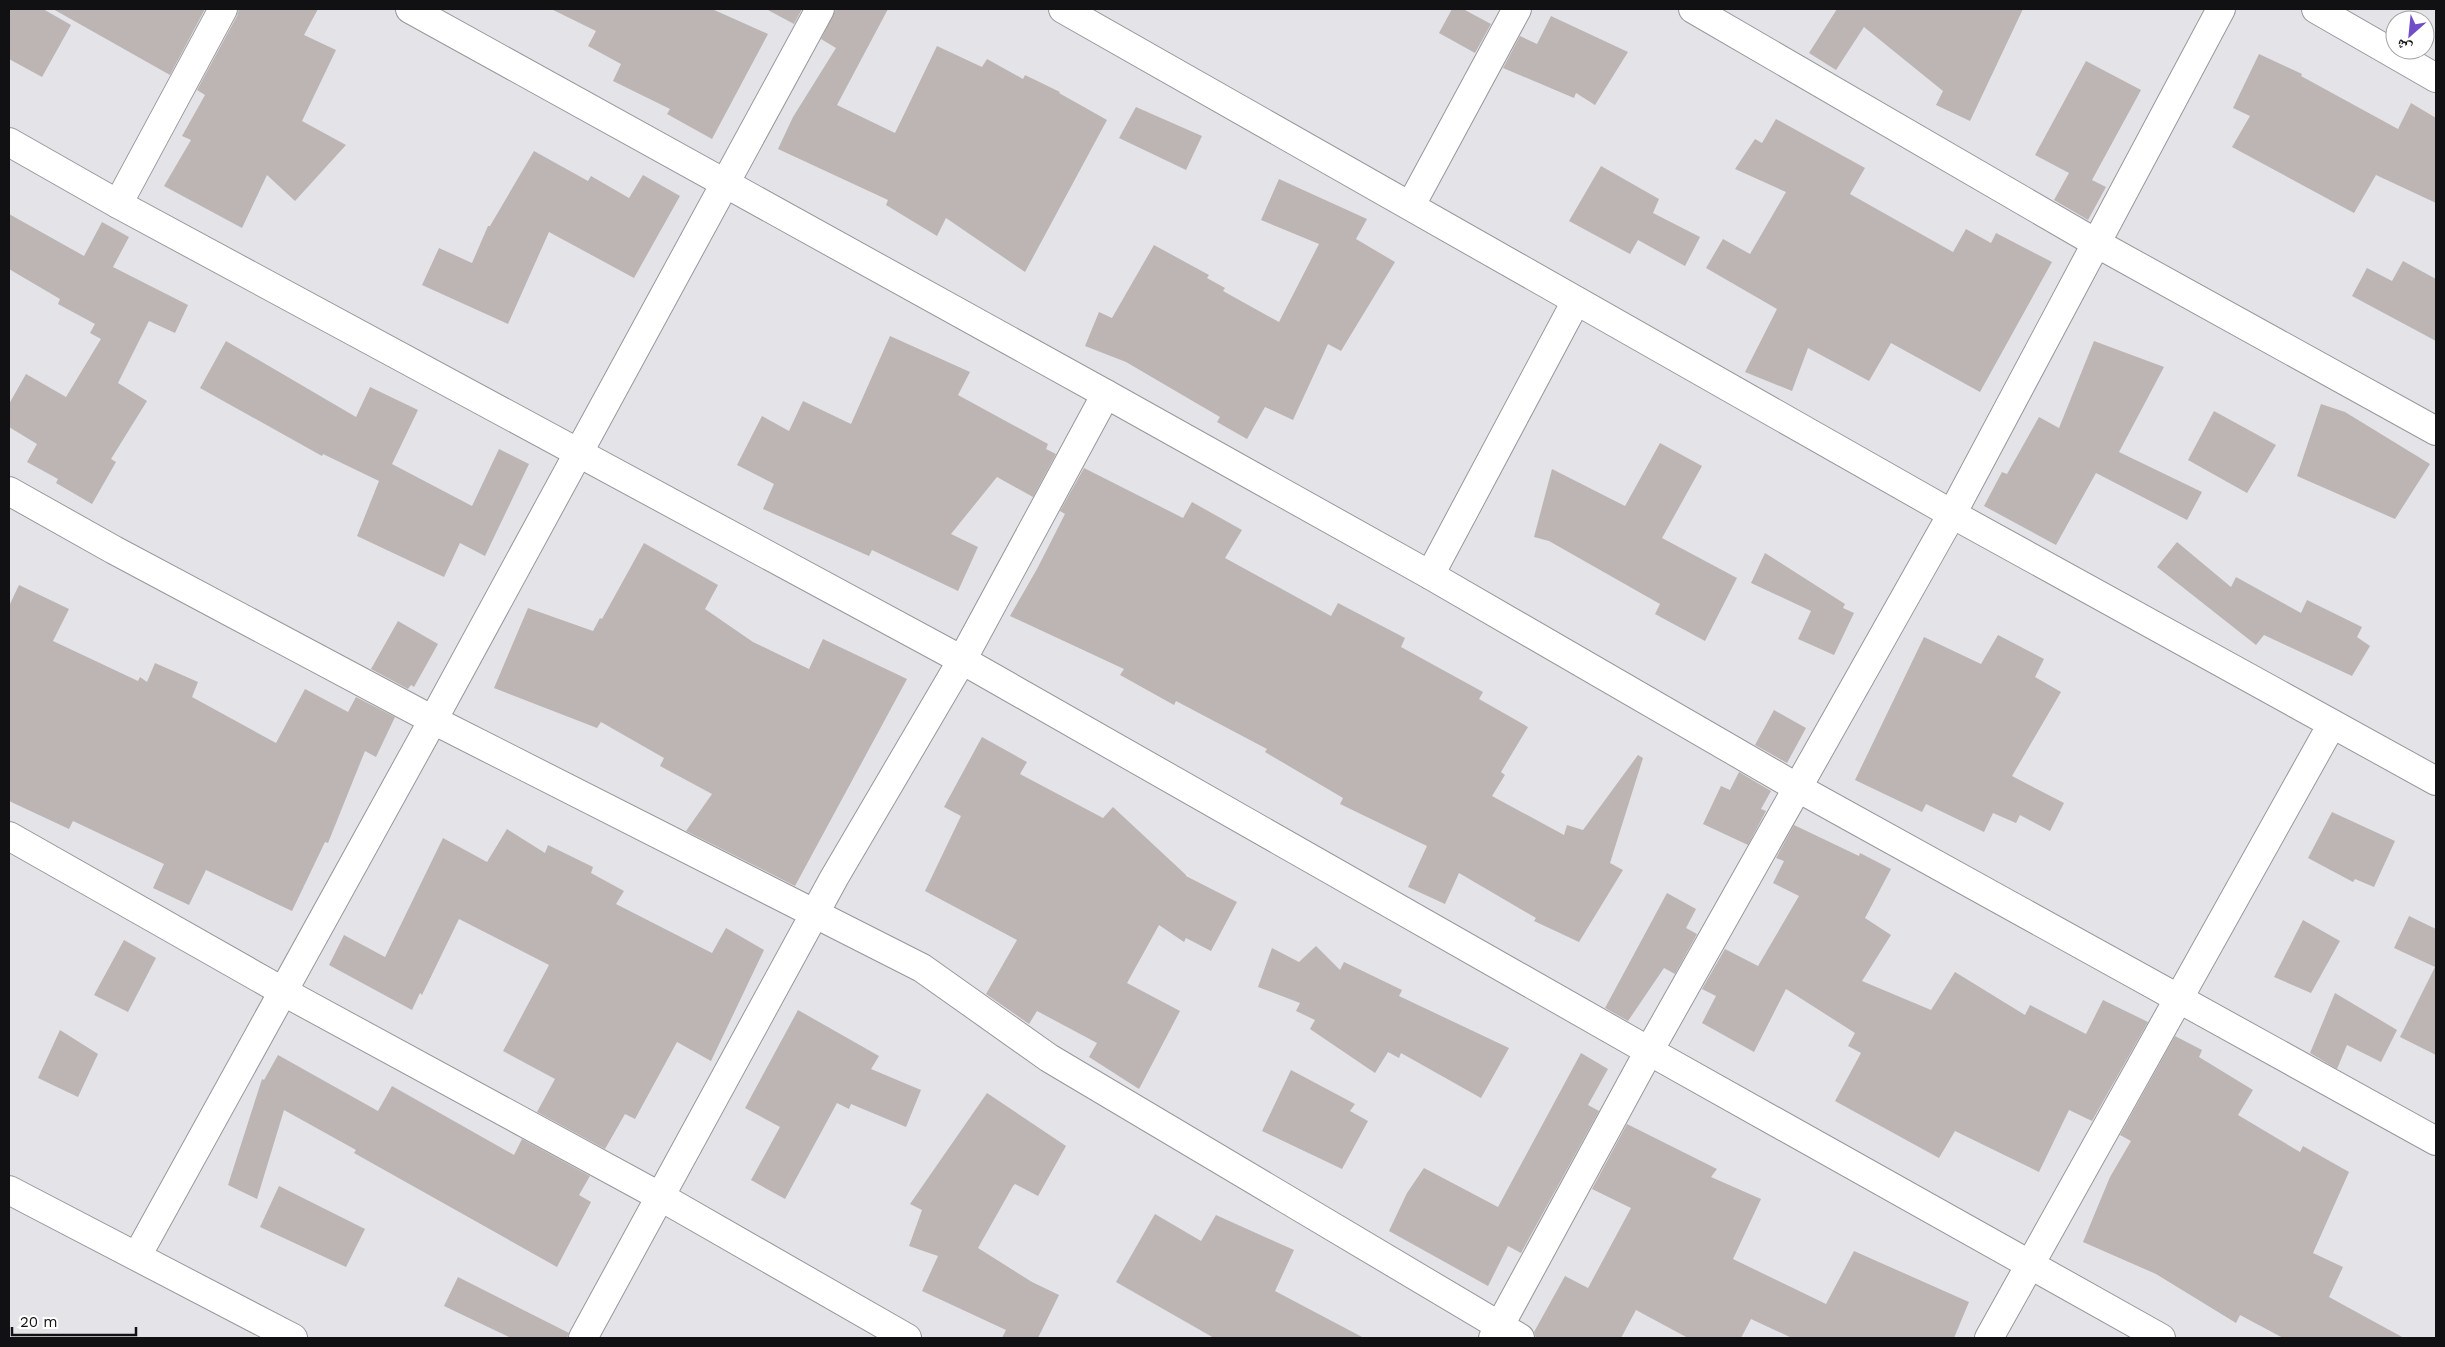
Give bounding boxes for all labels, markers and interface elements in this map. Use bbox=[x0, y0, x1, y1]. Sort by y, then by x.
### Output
north arrow bbox=[2385, 10, 2435, 60]
text: ش bbox=[2394, 35, 2415, 57]
scale bar bbox=[12, 1304, 136, 1336]
text: 20 m bbox=[20, 1313, 58, 1331]

